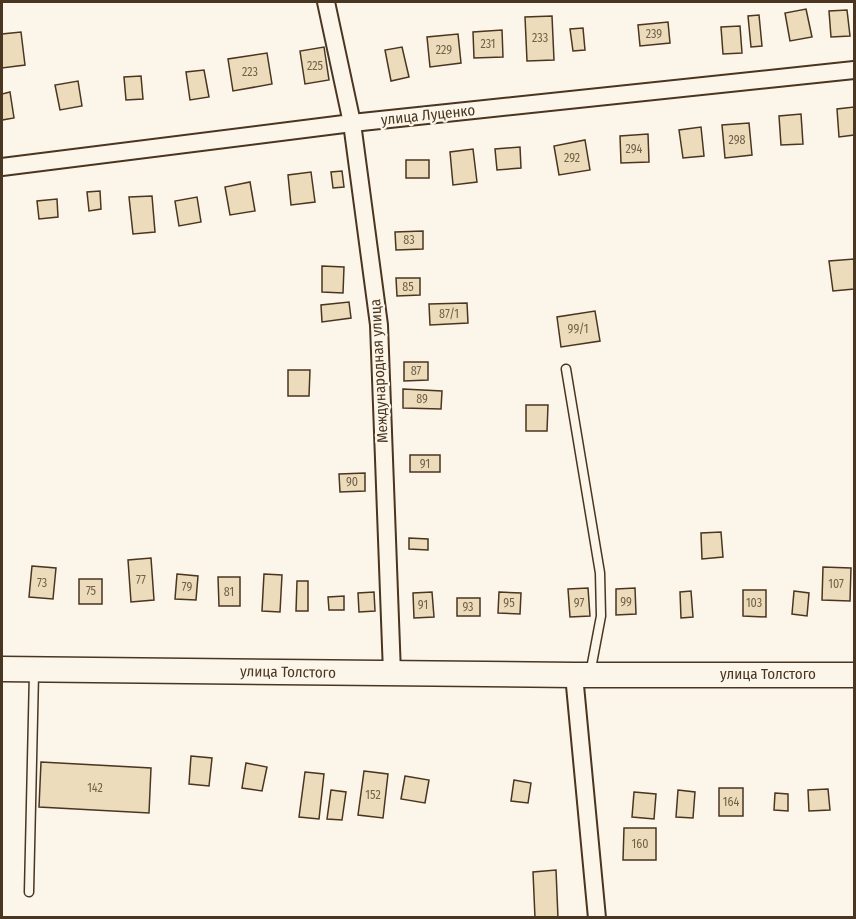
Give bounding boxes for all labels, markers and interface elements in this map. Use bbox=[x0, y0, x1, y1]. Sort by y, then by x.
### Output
house number: 239 bbox=[646, 27, 662, 41]
house number: 233 bbox=[532, 31, 548, 45]
house number: 231 bbox=[480, 37, 496, 51]
house number: 229 bbox=[436, 43, 452, 57]
house number: 225 bbox=[307, 59, 324, 73]
house number: 223 bbox=[242, 65, 258, 79]
street label: улица Луценко bbox=[380, 101, 476, 129]
house number: 298 bbox=[728, 133, 746, 147]
house number: 294 bbox=[626, 142, 643, 156]
house number: 292 bbox=[564, 151, 580, 165]
house number: 83 bbox=[403, 233, 415, 247]
house number: 85 bbox=[402, 280, 414, 294]
street label: Международная улица bbox=[366, 298, 392, 444]
house number: 87/1 bbox=[439, 307, 459, 321]
house number: 99/1 bbox=[568, 322, 588, 336]
house number: 87 bbox=[411, 364, 421, 378]
house number: 89 bbox=[416, 392, 428, 406]
house number: 91 bbox=[420, 457, 430, 471]
house number: 90 bbox=[346, 475, 358, 489]
house number: 77 bbox=[136, 573, 146, 587]
house number: 73 bbox=[37, 576, 47, 590]
house number: 107 bbox=[828, 577, 844, 591]
house number: 79 bbox=[182, 580, 192, 594]
house number: 75 bbox=[86, 584, 97, 598]
house number: 81 bbox=[224, 585, 234, 599]
house number: 99 bbox=[620, 595, 632, 609]
house number: 95 bbox=[503, 596, 515, 610]
house number: 97 bbox=[574, 596, 584, 610]
house number: 103 bbox=[746, 596, 762, 610]
house number: 91 bbox=[418, 598, 428, 612]
house number: 93 bbox=[462, 600, 474, 614]
street label: улица Толстого bbox=[240, 662, 336, 682]
street label: улица Толстого bbox=[720, 665, 816, 683]
house number: 142 bbox=[87, 781, 103, 795]
house number: 152 bbox=[365, 788, 381, 802]
house number: 164 bbox=[723, 795, 739, 809]
house number: 160 bbox=[632, 837, 648, 851]

